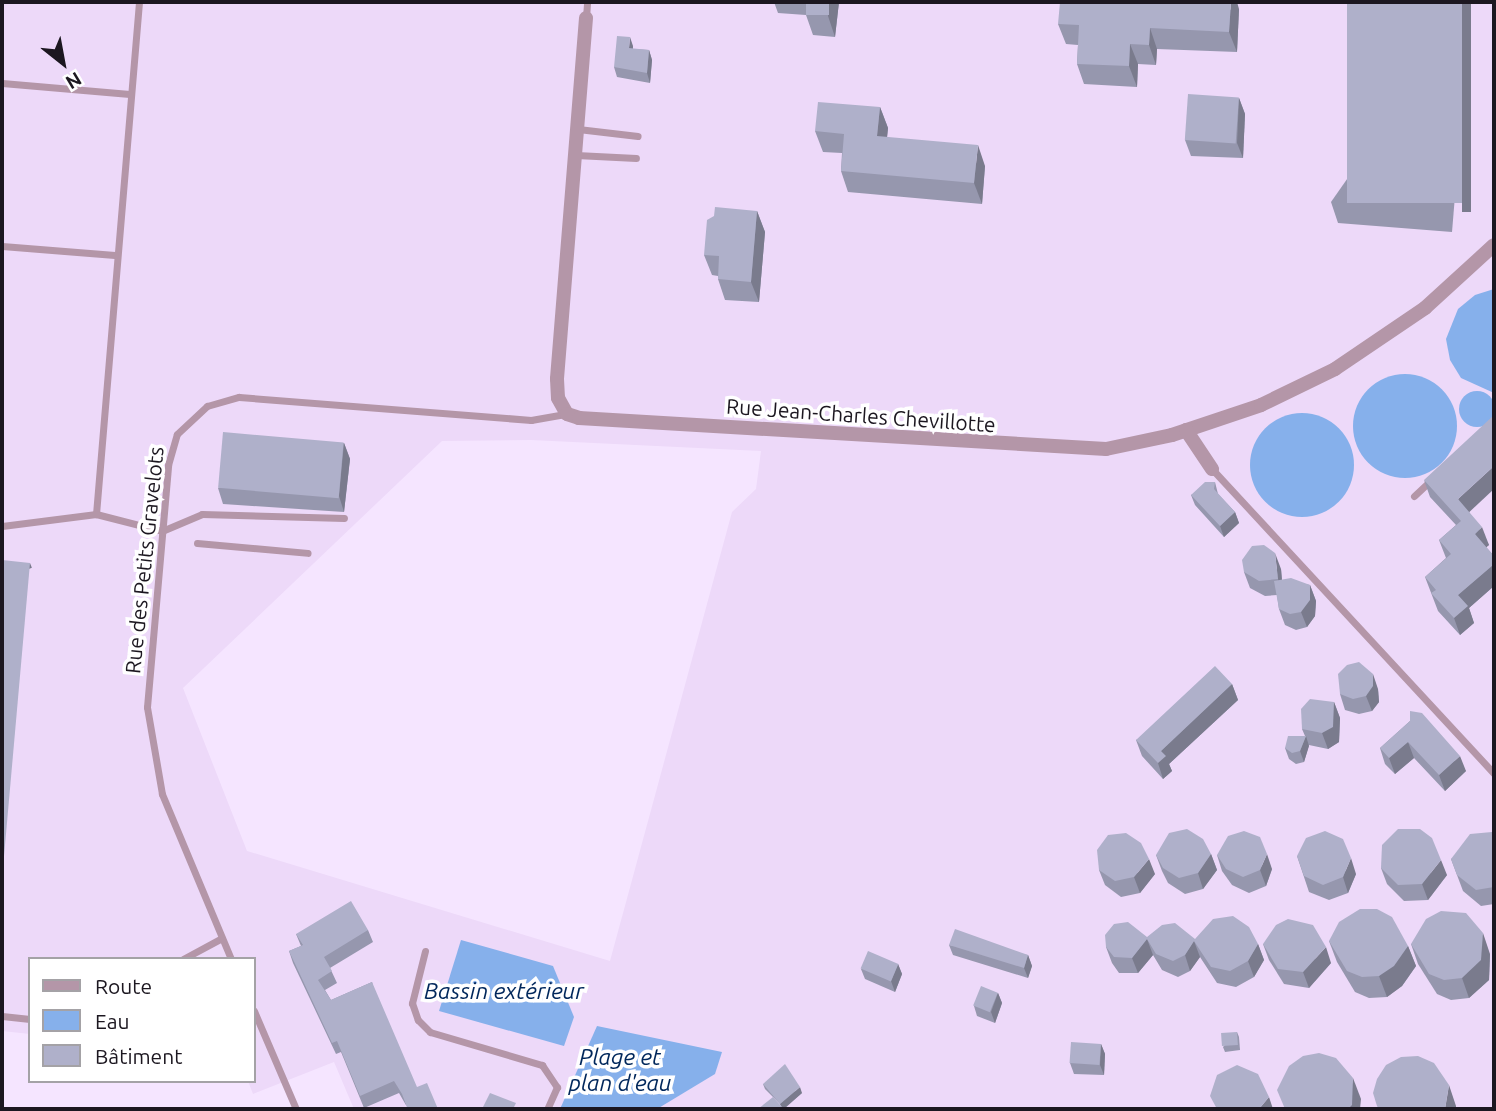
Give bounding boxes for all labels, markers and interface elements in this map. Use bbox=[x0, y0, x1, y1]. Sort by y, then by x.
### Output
north arrow bbox=[28, 28, 98, 98]
text: N bbox=[62, 68, 86, 94]
street label: Rue Jean-Charles Chevillotte bbox=[725, 393, 997, 437]
street label: Rue des Petits Gravelots bbox=[120, 445, 168, 675]
legend bbox=[28, 957, 256, 1083]
text: Route bbox=[95, 974, 152, 998]
water label: Bassin extérieur bbox=[424, 977, 584, 1005]
text: Eau bbox=[95, 1009, 130, 1033]
water label: Plage et plan d'eau bbox=[569, 1043, 671, 1097]
text: Bâtiment bbox=[95, 1044, 182, 1068]

